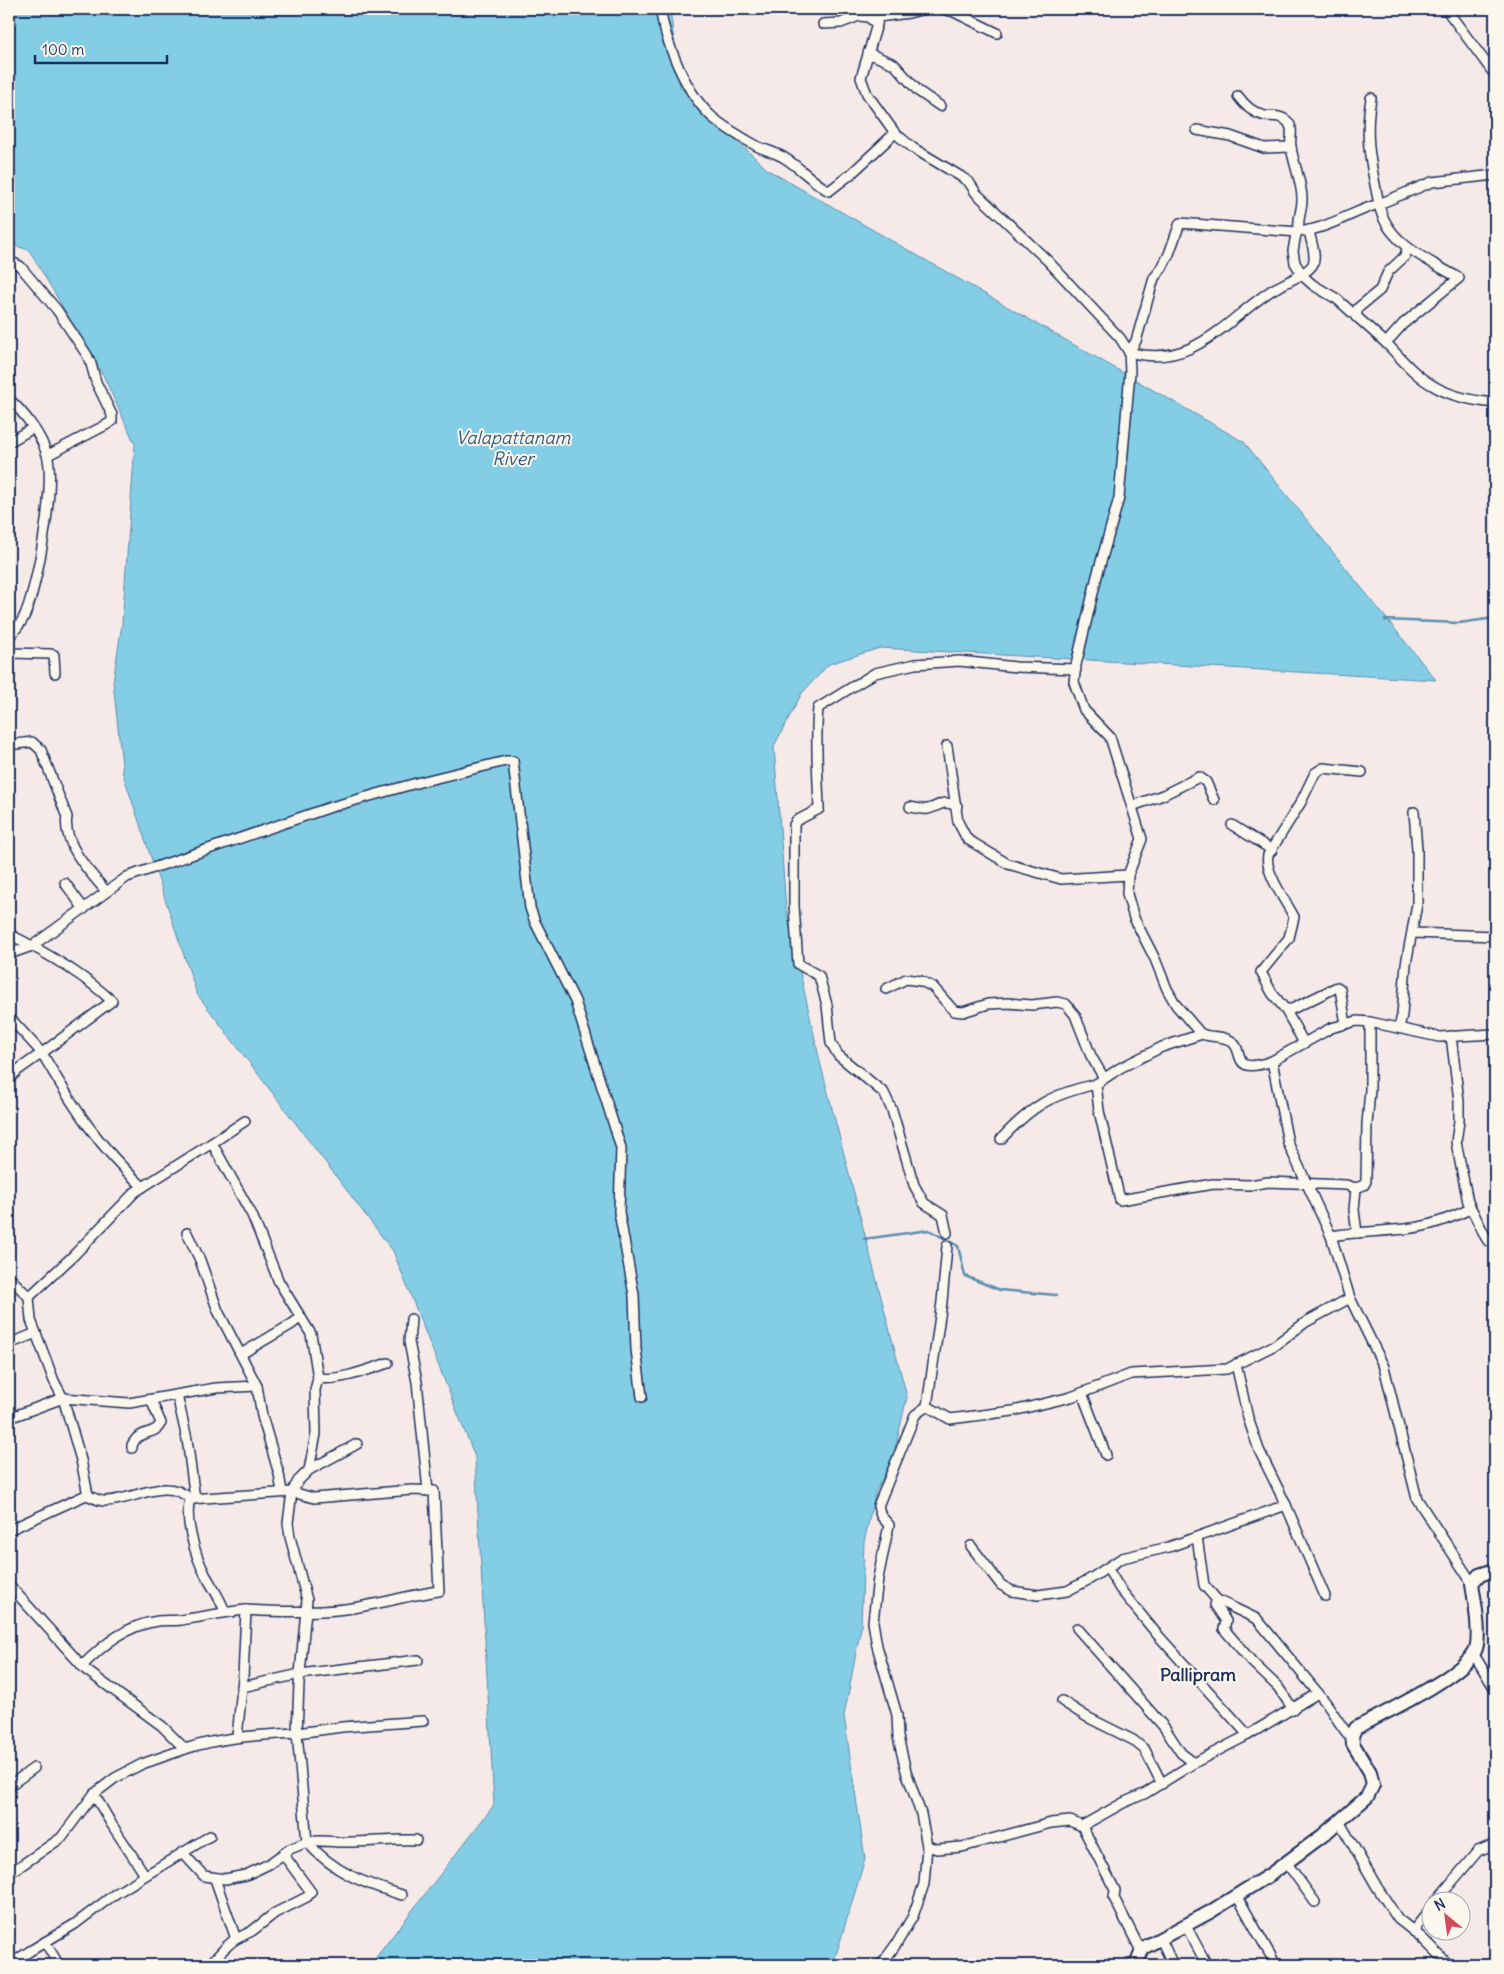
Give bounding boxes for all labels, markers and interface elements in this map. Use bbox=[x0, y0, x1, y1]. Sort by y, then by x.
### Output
scale bar bbox=[35, 32, 168, 64]
text: 100 m bbox=[42, 40, 84, 59]
water label: Valapattanam River bbox=[456, 426, 571, 470]
district label: Pallipram bbox=[1160, 1663, 1236, 1686]
north arrow bbox=[1422, 1892, 1472, 1942]
text: N bbox=[1431, 1894, 1448, 1915]

